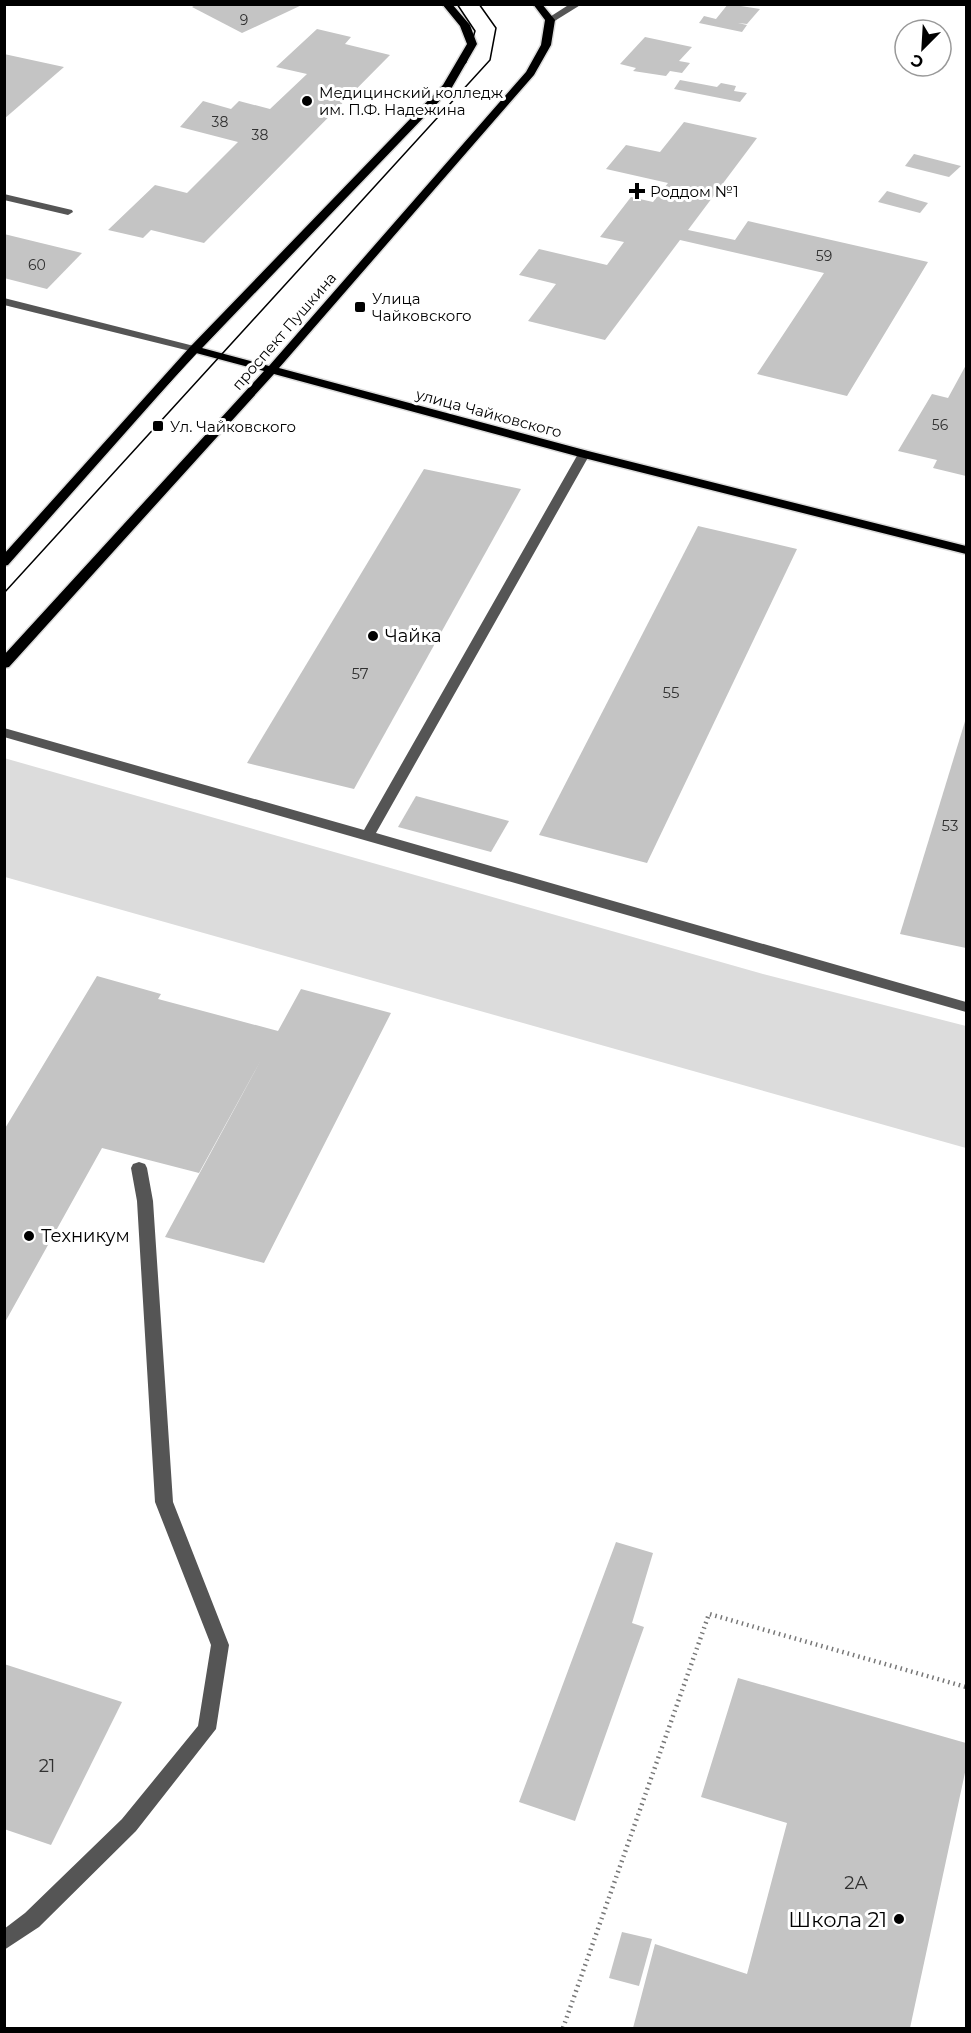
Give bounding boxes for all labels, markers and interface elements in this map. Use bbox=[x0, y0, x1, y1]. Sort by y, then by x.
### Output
house number: 9 bbox=[240, 11, 248, 29]
north arrow bbox=[893, 18, 953, 78]
text: С bbox=[908, 50, 926, 72]
place label: Медицинский колледж им. П.Ф. Надежина bbox=[319, 83, 504, 119]
marker: Медицинский колледж им. П.Ф. Надежина bbox=[300, 94, 314, 108]
house number: 38 bbox=[212, 113, 228, 131]
house number: 38 bbox=[252, 126, 268, 144]
marker: Роддом №1 bbox=[628, 182, 646, 200]
place label: Роддом №1 bbox=[650, 182, 739, 201]
house number: 59 bbox=[816, 247, 832, 265]
house number: 60 bbox=[28, 256, 46, 274]
street label: проспект Пушкина bbox=[228, 268, 340, 394]
place label: Улица Чайковского bbox=[372, 289, 472, 325]
marker: Улица Чайковского bbox=[353, 300, 367, 314]
street label: улица Чайковского bbox=[413, 384, 564, 442]
house number: 56 bbox=[932, 416, 949, 434]
place label: Ул. Чайковского bbox=[170, 417, 296, 436]
marker: Ул. Чайковского bbox=[151, 419, 165, 433]
place label: Чайка bbox=[385, 625, 442, 647]
marker: Чайка bbox=[366, 629, 380, 643]
house number: 57 bbox=[351, 664, 369, 683]
house number: 55 bbox=[663, 683, 679, 702]
house number: 53 bbox=[942, 816, 958, 835]
place label: Техникум bbox=[41, 1225, 130, 1247]
marker: Техникум bbox=[22, 1229, 36, 1243]
house number: 21 bbox=[39, 1755, 55, 1777]
house number: 2А bbox=[844, 1872, 868, 1894]
place label: Школа 21 bbox=[788, 1907, 887, 1932]
marker: Школа 21 bbox=[892, 1912, 906, 1926]

